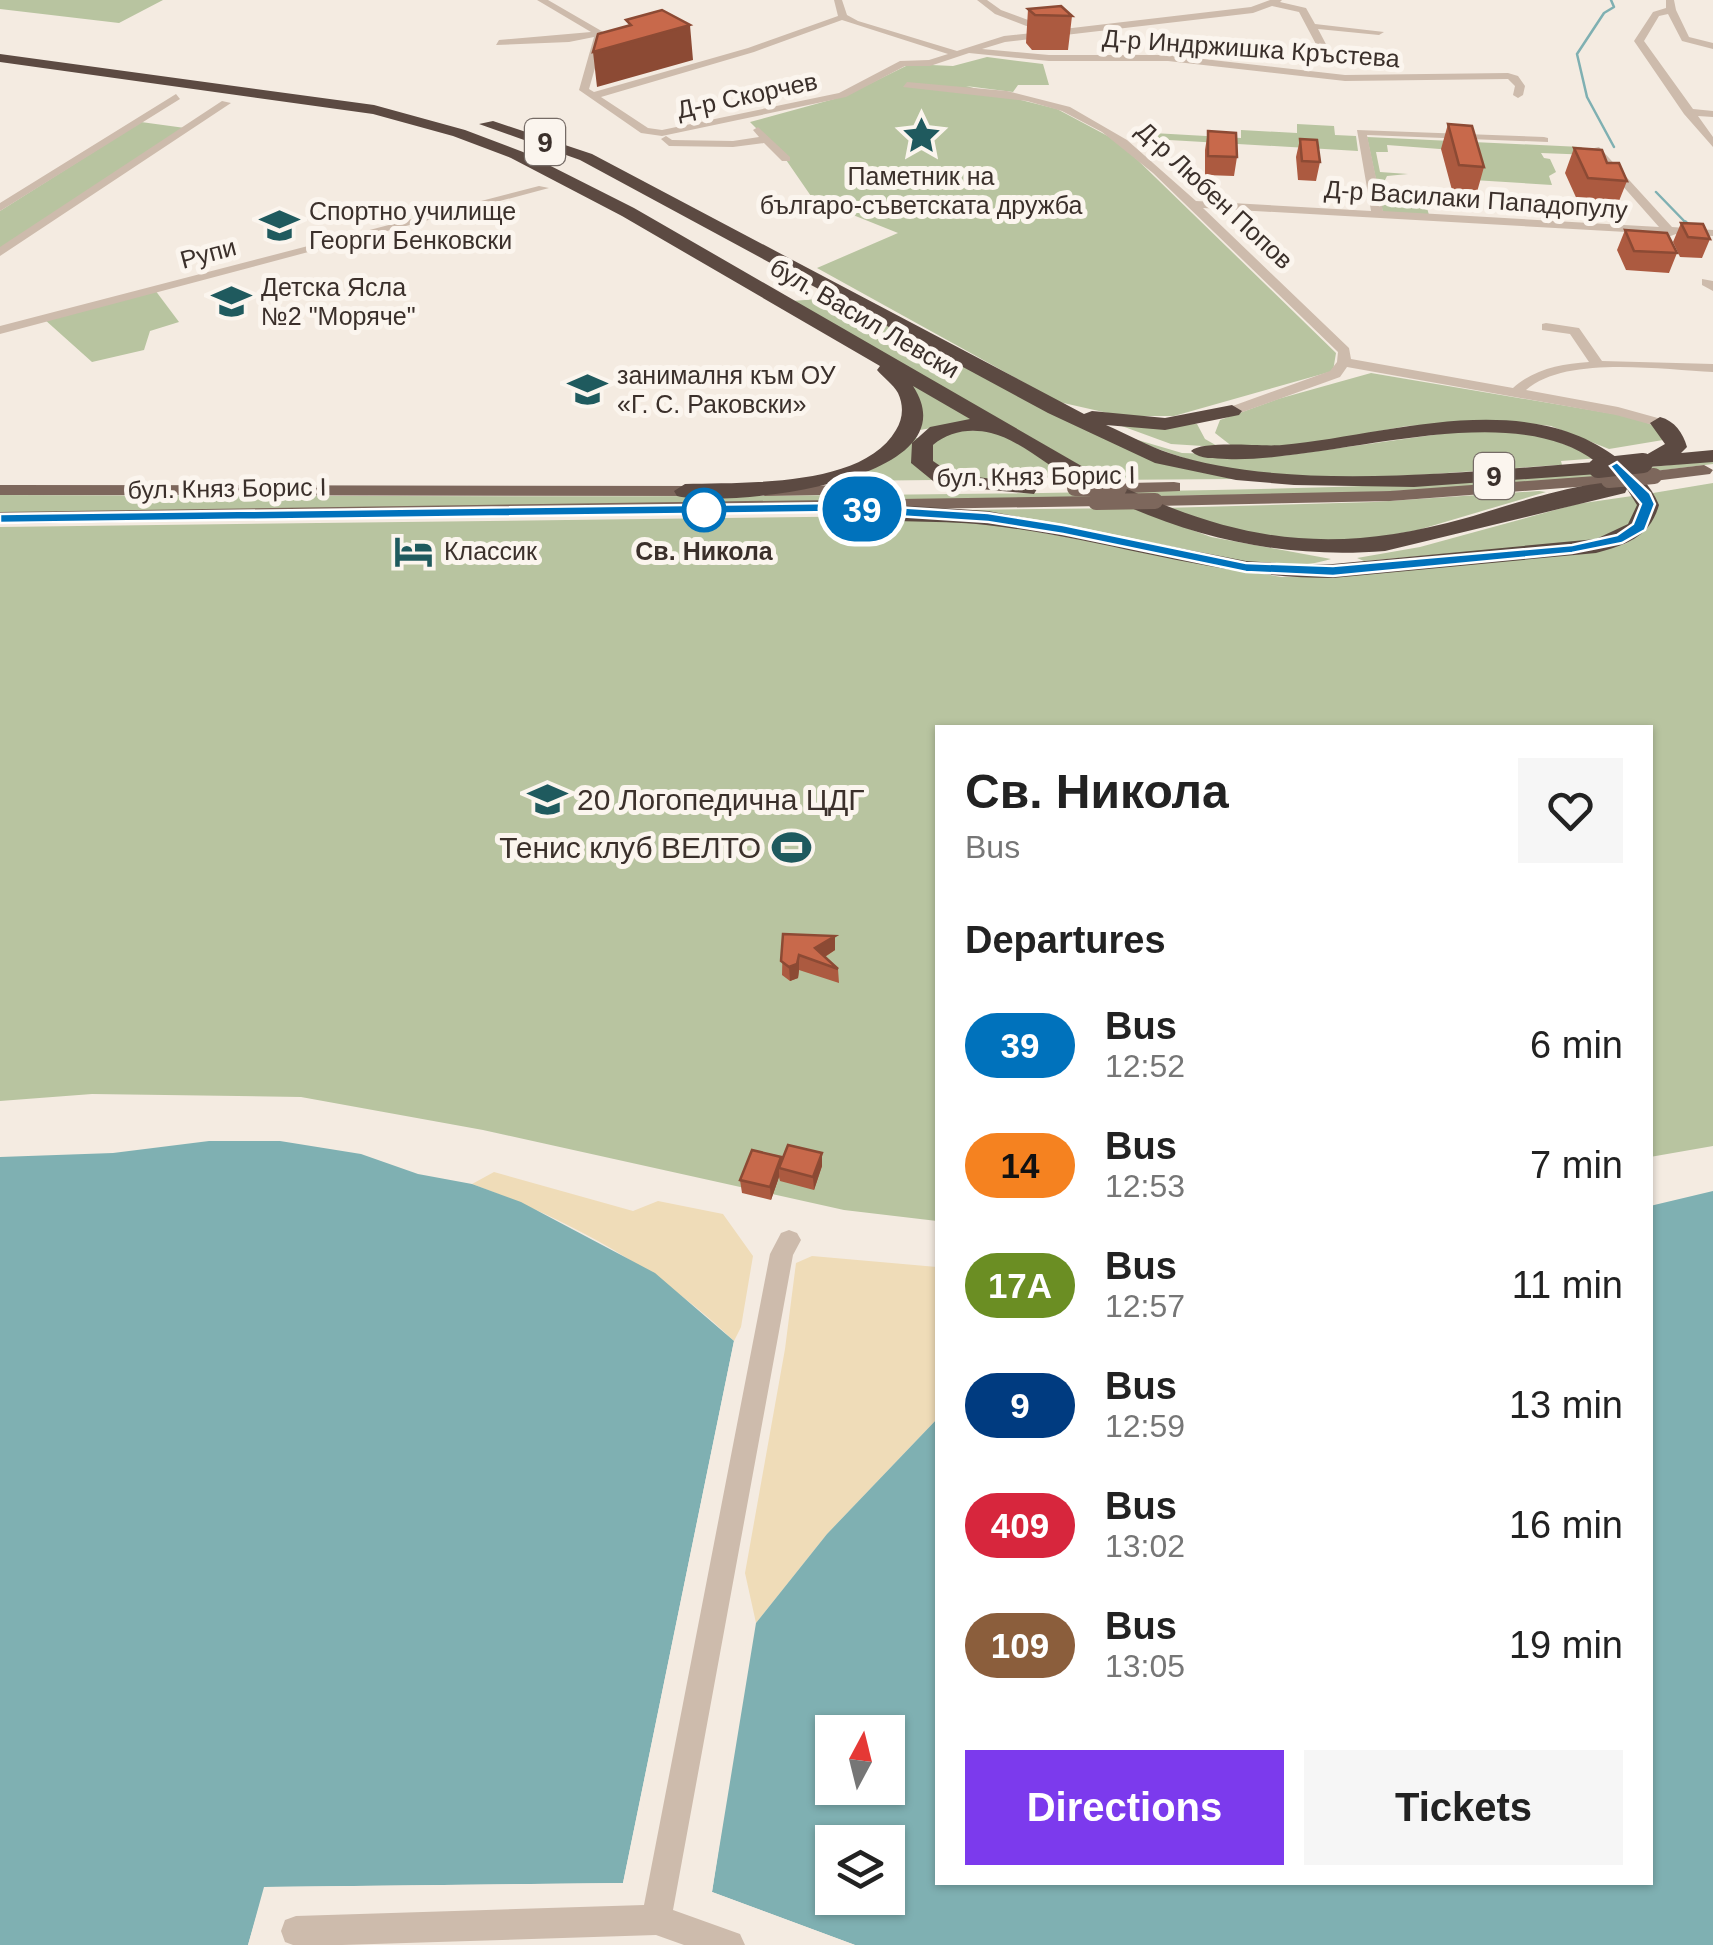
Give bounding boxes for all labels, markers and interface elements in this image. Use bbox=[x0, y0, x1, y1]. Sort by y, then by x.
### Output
street label: Д-р Индржишка Кръстева bbox=[1101, 24, 1401, 72]
street label: Д-р Скорчев bbox=[674, 66, 820, 124]
place icon: Паметник на българо-съветската дружба bbox=[900, 114, 942, 156]
street label: Д-р Любен Попов bbox=[1131, 116, 1299, 274]
road number: 9 bbox=[525, 119, 565, 165]
place label: Паметник на българо-съветската дружба bbox=[760, 162, 1082, 219]
street label: Д-р Василаки Пападопулу bbox=[1323, 174, 1629, 224]
place label: Спортно училище Георги Бенковски bbox=[309, 197, 516, 254]
school or university icon: Спортно училище Георги Бенковски bbox=[258, 204, 300, 246]
street label: Рупи bbox=[177, 232, 239, 274]
street label: бул. Васил Левски bbox=[766, 253, 964, 383]
place label: Детска Ясла №2 "Моряче" bbox=[261, 273, 416, 330]
school or university icon: Детска Ясла №2 "Моряче" bbox=[210, 280, 252, 322]
place label: занималня към ОУ «Г. С. Раковски» bbox=[617, 361, 836, 418]
school or university icon: занималня към ОУ «Г. С. Раковски» bbox=[566, 368, 608, 410]
road number: 9 bbox=[1474, 453, 1514, 499]
street label: бул. Княз Борис I bbox=[936, 460, 1136, 492]
street label: бул. Княз Борис I bbox=[127, 472, 327, 504]
line badge: 39 bbox=[817, 476, 907, 542]
marker: Св. Никола bbox=[683, 489, 725, 531]
text: 39 bbox=[843, 490, 881, 529]
hotel icon: Классик bbox=[393, 530, 435, 572]
place label: Классик bbox=[444, 537, 538, 565]
place label: Св. Никола bbox=[635, 537, 774, 565]
button: heart bbox=[1518, 758, 1623, 863]
text: Св. Никола bbox=[965, 765, 1229, 818]
school or university icon: 20 Логопедична ЦДГ bbox=[526, 779, 568, 821]
place label: 20 Логопедична ЦДГ bbox=[577, 783, 865, 816]
sports icon: Тенис клуб ВЕЛТО bbox=[770, 827, 812, 869]
text: Bus bbox=[965, 829, 1020, 865]
place label: Тенис клуб ВЕЛТО bbox=[499, 831, 761, 864]
text: Departures bbox=[965, 919, 1166, 961]
text: Bus bbox=[1105, 1005, 1177, 1047]
text: 6 min bbox=[1530, 1024, 1623, 1066]
text: 39 bbox=[1001, 1026, 1039, 1065]
text: 12:52 bbox=[1105, 1048, 1185, 1084]
text: Bus bbox=[1105, 1125, 1177, 1167]
text: 7 min bbox=[1530, 1144, 1623, 1186]
text: 14 bbox=[1001, 1146, 1039, 1185]
text: 12:53 bbox=[1105, 1168, 1185, 1204]
text: Bus bbox=[1105, 1245, 1177, 1287]
text: 11 min bbox=[1512, 1264, 1623, 1306]
text: 17А bbox=[988, 1266, 1052, 1305]
text: 12:57 bbox=[1105, 1288, 1185, 1324]
text: Bus bbox=[1105, 1365, 1177, 1407]
text: 13 min bbox=[1509, 1384, 1623, 1426]
text: 9 bbox=[1010, 1386, 1030, 1425]
text: 12:59 bbox=[1105, 1408, 1185, 1444]
text: Bus bbox=[1105, 1485, 1177, 1527]
text: 16 min bbox=[1509, 1504, 1623, 1546]
text: 409 bbox=[991, 1506, 1049, 1545]
text: 13:02 bbox=[1105, 1528, 1185, 1564]
text: Bus bbox=[1105, 1605, 1177, 1647]
text: 19 min bbox=[1509, 1624, 1623, 1666]
text: 109 bbox=[991, 1626, 1049, 1665]
text: 13:05 bbox=[1105, 1648, 1185, 1684]
north arrow bbox=[815, 1715, 905, 1805]
map controls bbox=[815, 1715, 905, 1915]
button: Directions bbox=[965, 1750, 1284, 1865]
button: Tickets bbox=[1304, 1750, 1623, 1865]
button: layers bbox=[815, 1825, 905, 1915]

